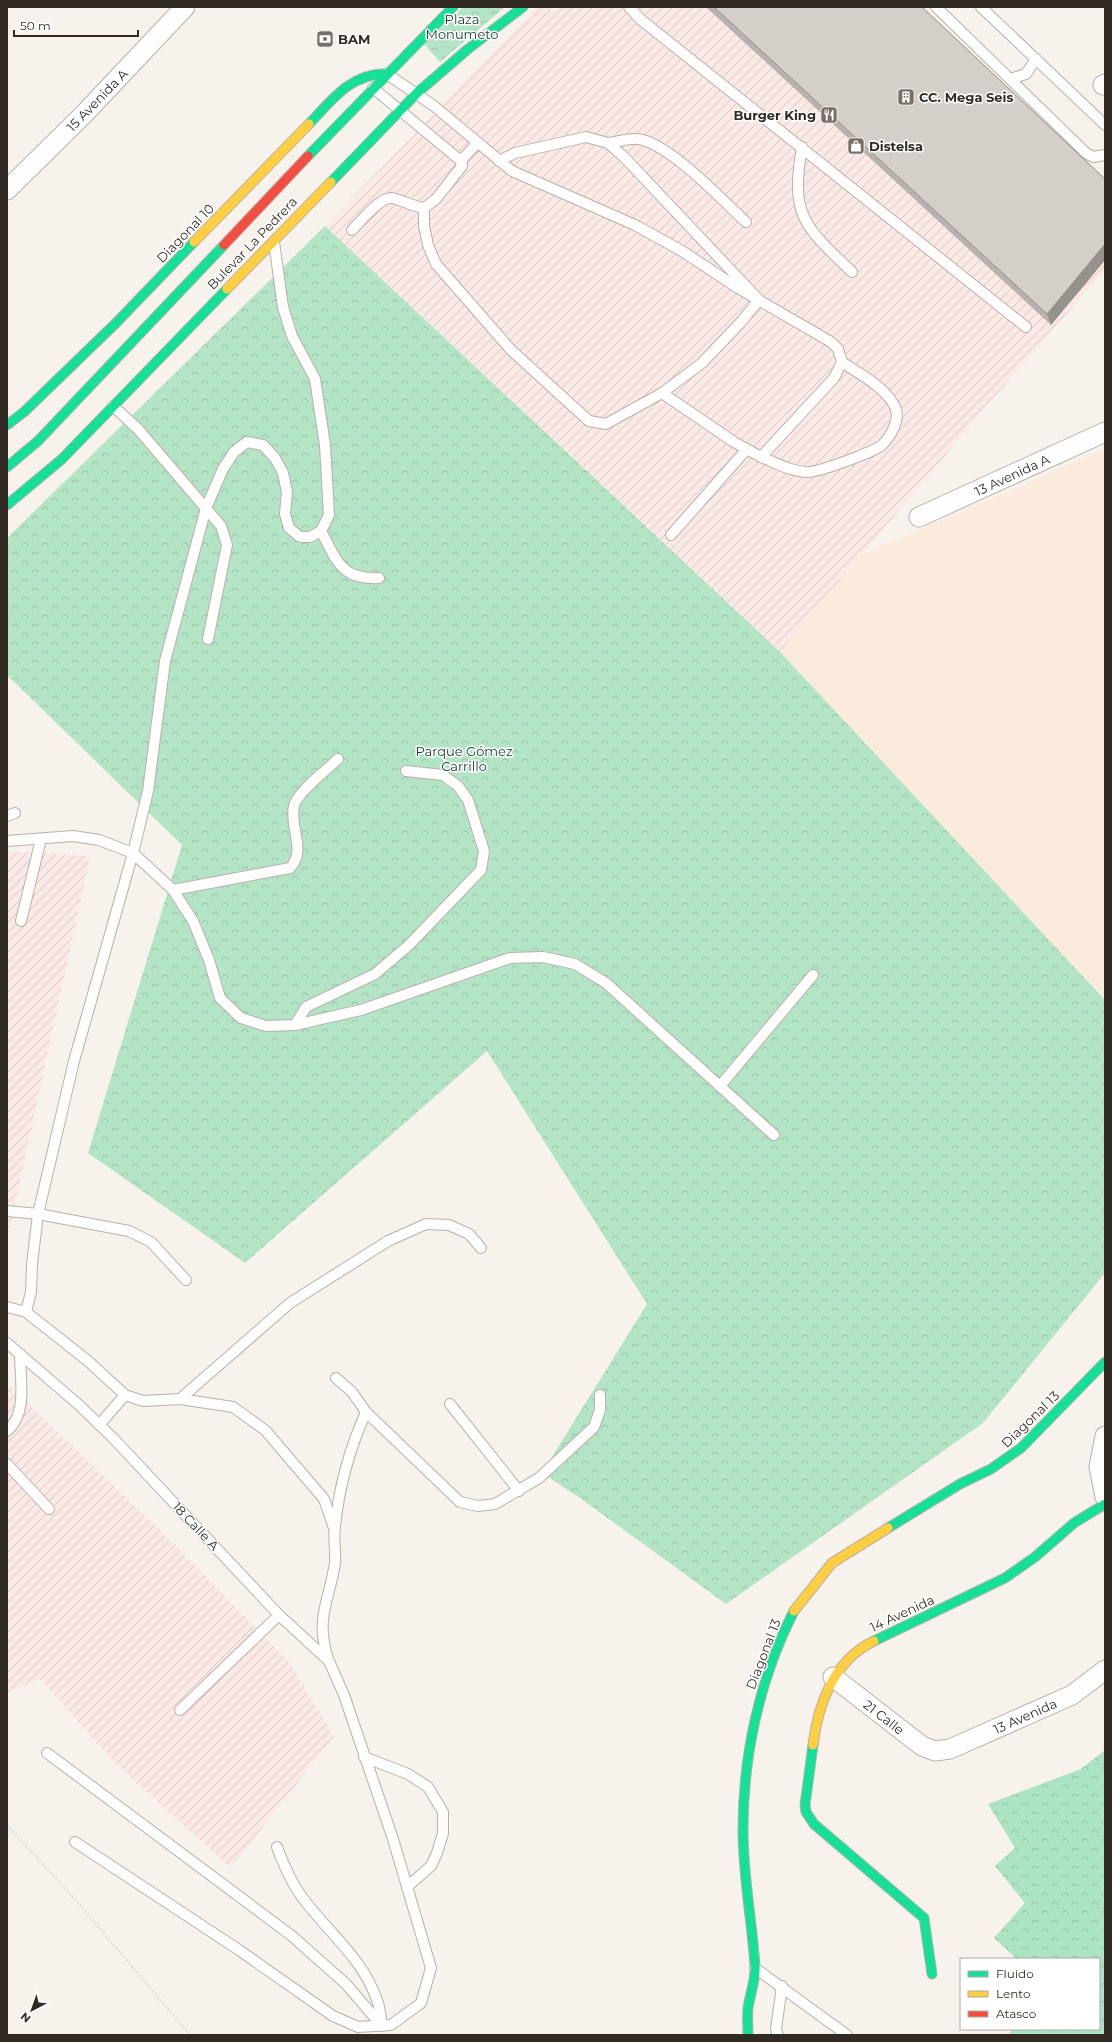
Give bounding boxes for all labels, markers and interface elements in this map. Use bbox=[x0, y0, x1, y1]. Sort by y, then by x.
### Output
park label: Plaza Monumeto bbox=[426, 11, 498, 42]
scale bar bbox=[14, 12, 138, 38]
text: 50 m bbox=[20, 18, 51, 33]
bank icon: BAM bbox=[315, 29, 335, 49]
place label: BAM bbox=[338, 31, 370, 47]
street label: 15 Avenida A bbox=[63, 65, 131, 135]
building icon: CC. Mega Seis bbox=[896, 87, 916, 107]
place label: CC. Mega Seis bbox=[919, 89, 1013, 105]
restaurant icon: Burger King bbox=[819, 105, 839, 125]
place label: Burger King bbox=[733, 107, 816, 123]
shop icon: Distelsa bbox=[846, 136, 866, 156]
place label: Distelsa bbox=[869, 138, 923, 154]
street label: Bulevar La Pedrera bbox=[204, 193, 300, 293]
street label: Diagonal 10 bbox=[153, 200, 217, 266]
street label: 13 Avenida A bbox=[972, 450, 1053, 499]
park label: Parque Gómez Carrillo bbox=[415, 743, 513, 774]
street label: Diagonal 13 bbox=[998, 1387, 1062, 1451]
street label: 18 Calle A bbox=[169, 1498, 223, 1554]
street label: 14 Avenida bbox=[867, 1591, 937, 1635]
street label: Diagonal 13 bbox=[742, 1616, 784, 1692]
street label: 13 Avenida bbox=[991, 1695, 1059, 1737]
street label: 21 Calle bbox=[861, 1696, 908, 1738]
legend bbox=[960, 1958, 1100, 2030]
text: Fluido bbox=[996, 1966, 1034, 1981]
text: Lento bbox=[996, 1986, 1031, 2001]
north arrow bbox=[12, 1990, 52, 2030]
text: Atasco bbox=[996, 2006, 1036, 2021]
text: N bbox=[17, 2009, 33, 2026]

